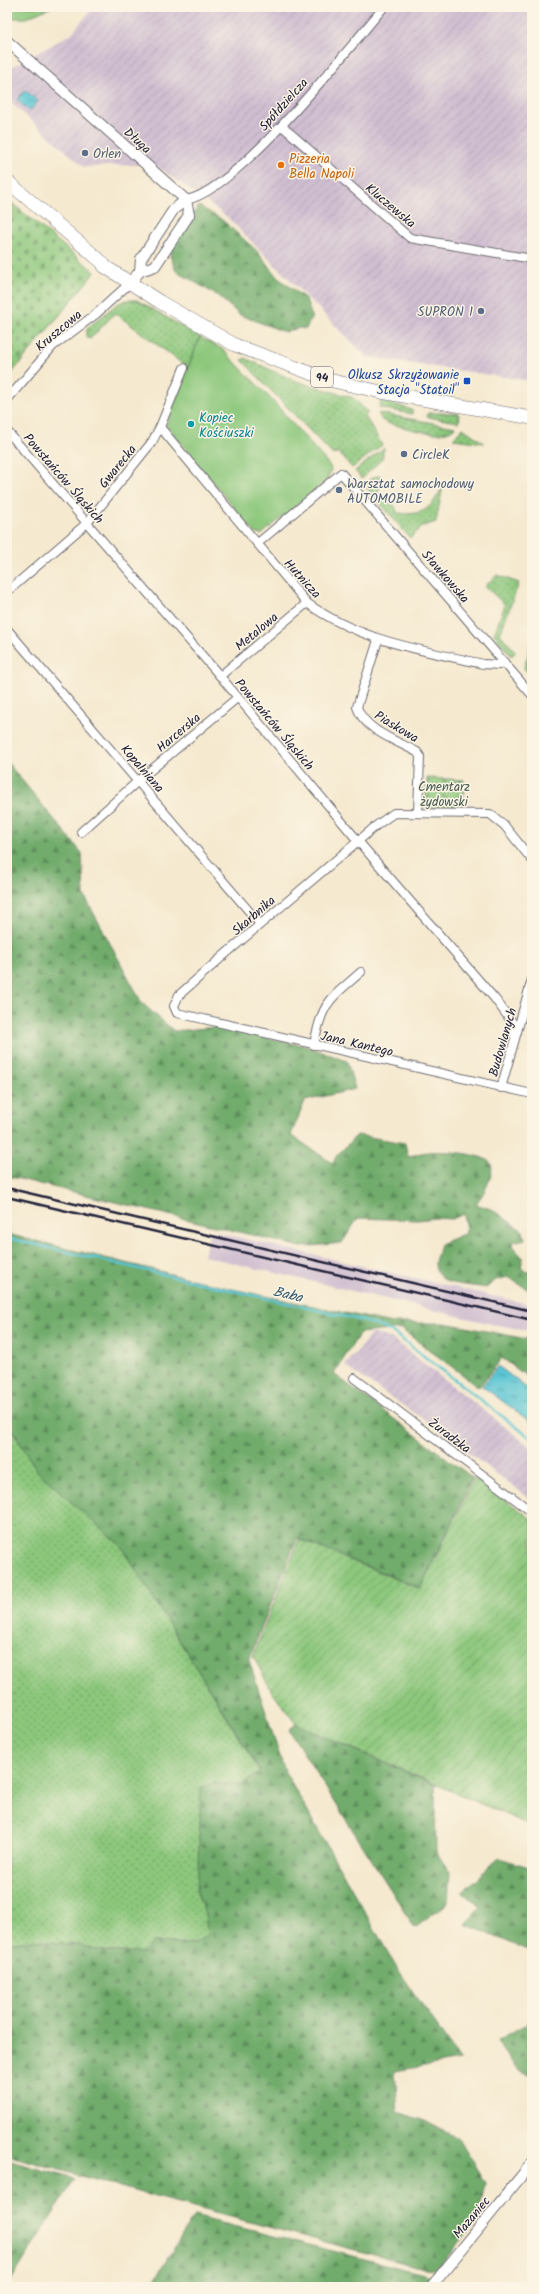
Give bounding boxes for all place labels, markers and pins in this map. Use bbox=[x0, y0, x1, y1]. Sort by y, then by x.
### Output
place label: Orlen bbox=[93, 144, 121, 165]
marker: Orlen bbox=[80, 148, 90, 158]
place label: Pizzeria Bella Napoli bbox=[289, 149, 355, 185]
marker: Pizzeria Bella Napoli bbox=[276, 160, 286, 170]
place label: SUPRON 1 bbox=[418, 302, 473, 323]
marker: SUPRON 1 bbox=[476, 306, 486, 316]
place label: Olkusz Skrzyżowanie Stacja "Statoil" bbox=[348, 365, 460, 401]
marker: Olkusz Skrzyżowanie Stacja "Statoil" bbox=[462, 376, 472, 386]
place label: Kopiec Kościuszki bbox=[199, 408, 255, 444]
marker: Kopiec Kościuszki bbox=[186, 419, 196, 429]
place label: CircleK bbox=[412, 445, 450, 466]
marker: CircleK bbox=[399, 449, 409, 459]
place label: Warsztat samochodowy AUTOMOBILE bbox=[347, 474, 475, 510]
marker: Warsztat samochodowy AUTOMOBILE bbox=[334, 485, 344, 495]

